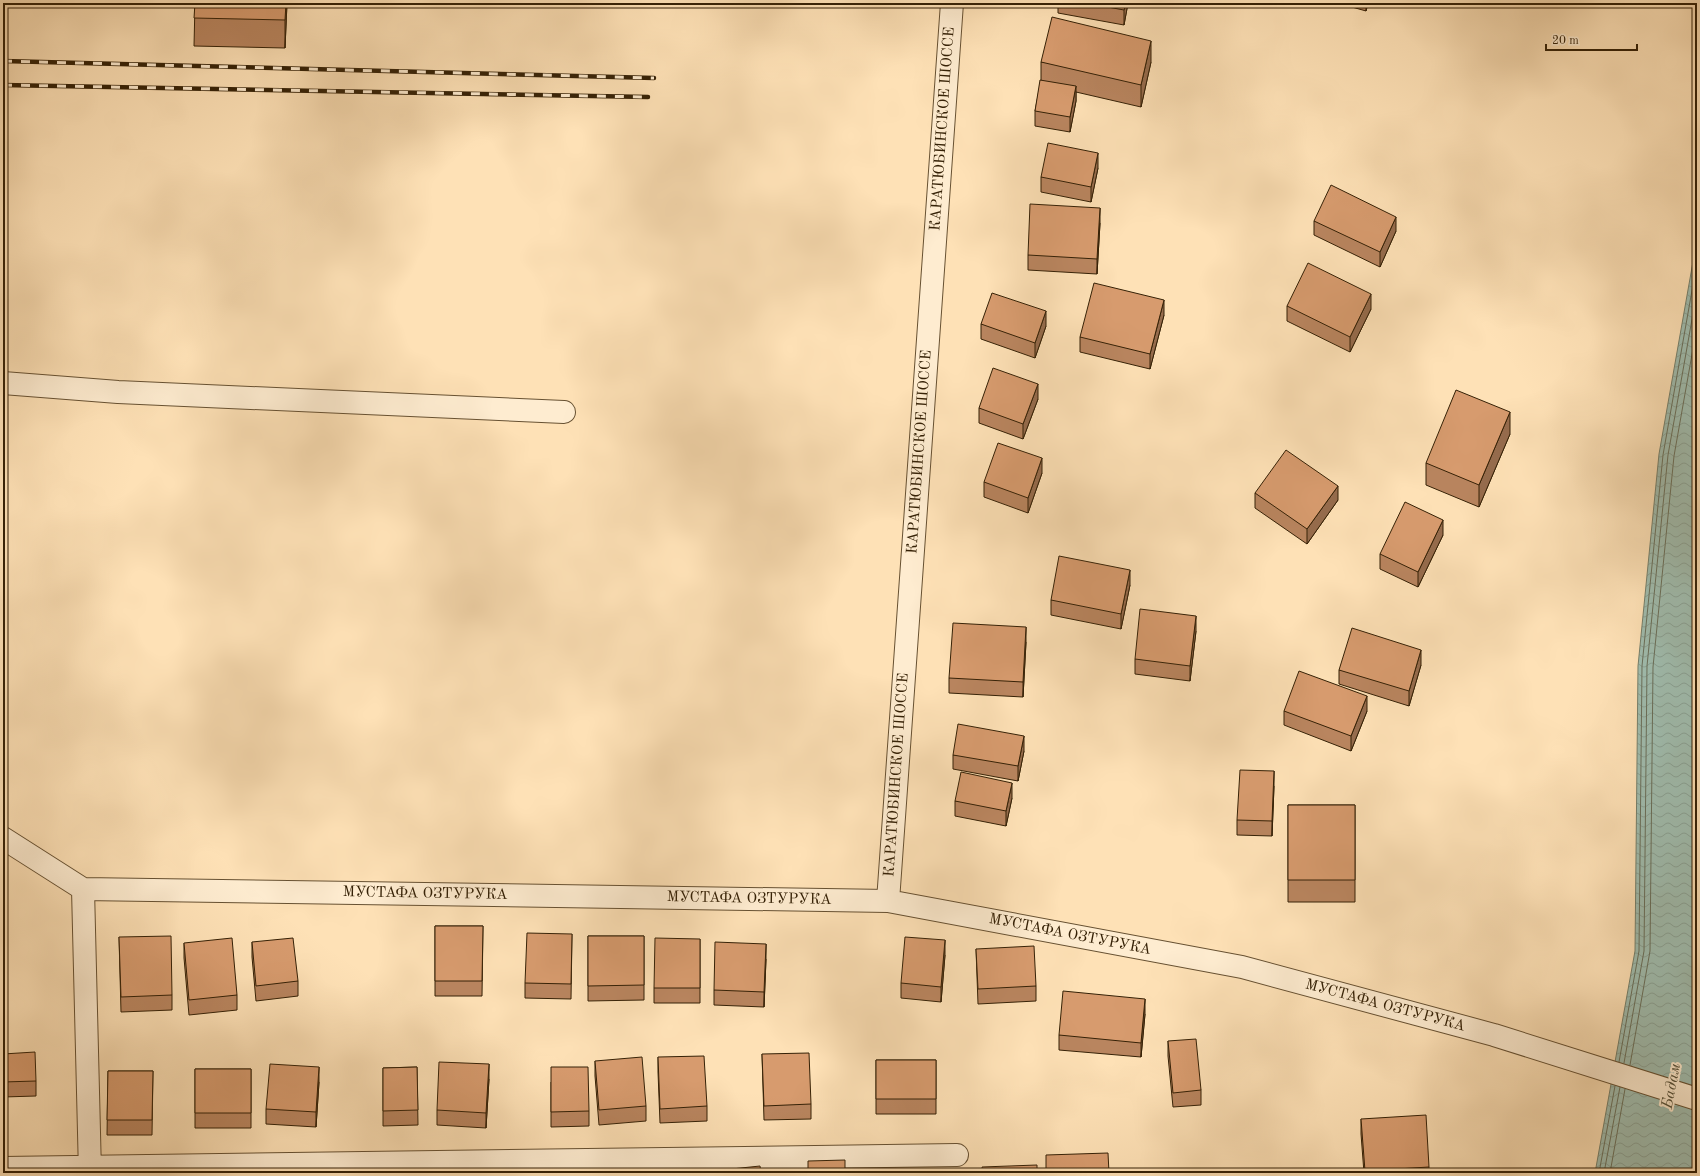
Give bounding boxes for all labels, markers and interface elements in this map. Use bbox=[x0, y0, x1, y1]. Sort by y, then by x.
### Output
street label: КАРАТЮБИНСКОЕ ШОССЕ bbox=[928, 26, 958, 232]
scale bar bbox=[1546, 26, 1637, 52]
text: 20 m bbox=[1552, 35, 1579, 47]
street label: КАРАТЮБИНСКОЕ ШОССЕ bbox=[905, 349, 935, 555]
street label: КАРАТЮБИНСКОЕ ШОССЕ bbox=[882, 672, 912, 878]
street label: МУСТАФА ОЗТУРУКА bbox=[342, 885, 508, 903]
street label: МУСТАФА ОЗТУРУКА bbox=[666, 890, 832, 908]
street label: МУСТАФА ОЗТУРУКА bbox=[988, 912, 1153, 958]
street label: МУСТАФА ОЗТУРУКА bbox=[1303, 977, 1467, 1035]
water label: Бадам bbox=[1660, 1062, 1684, 1111]

